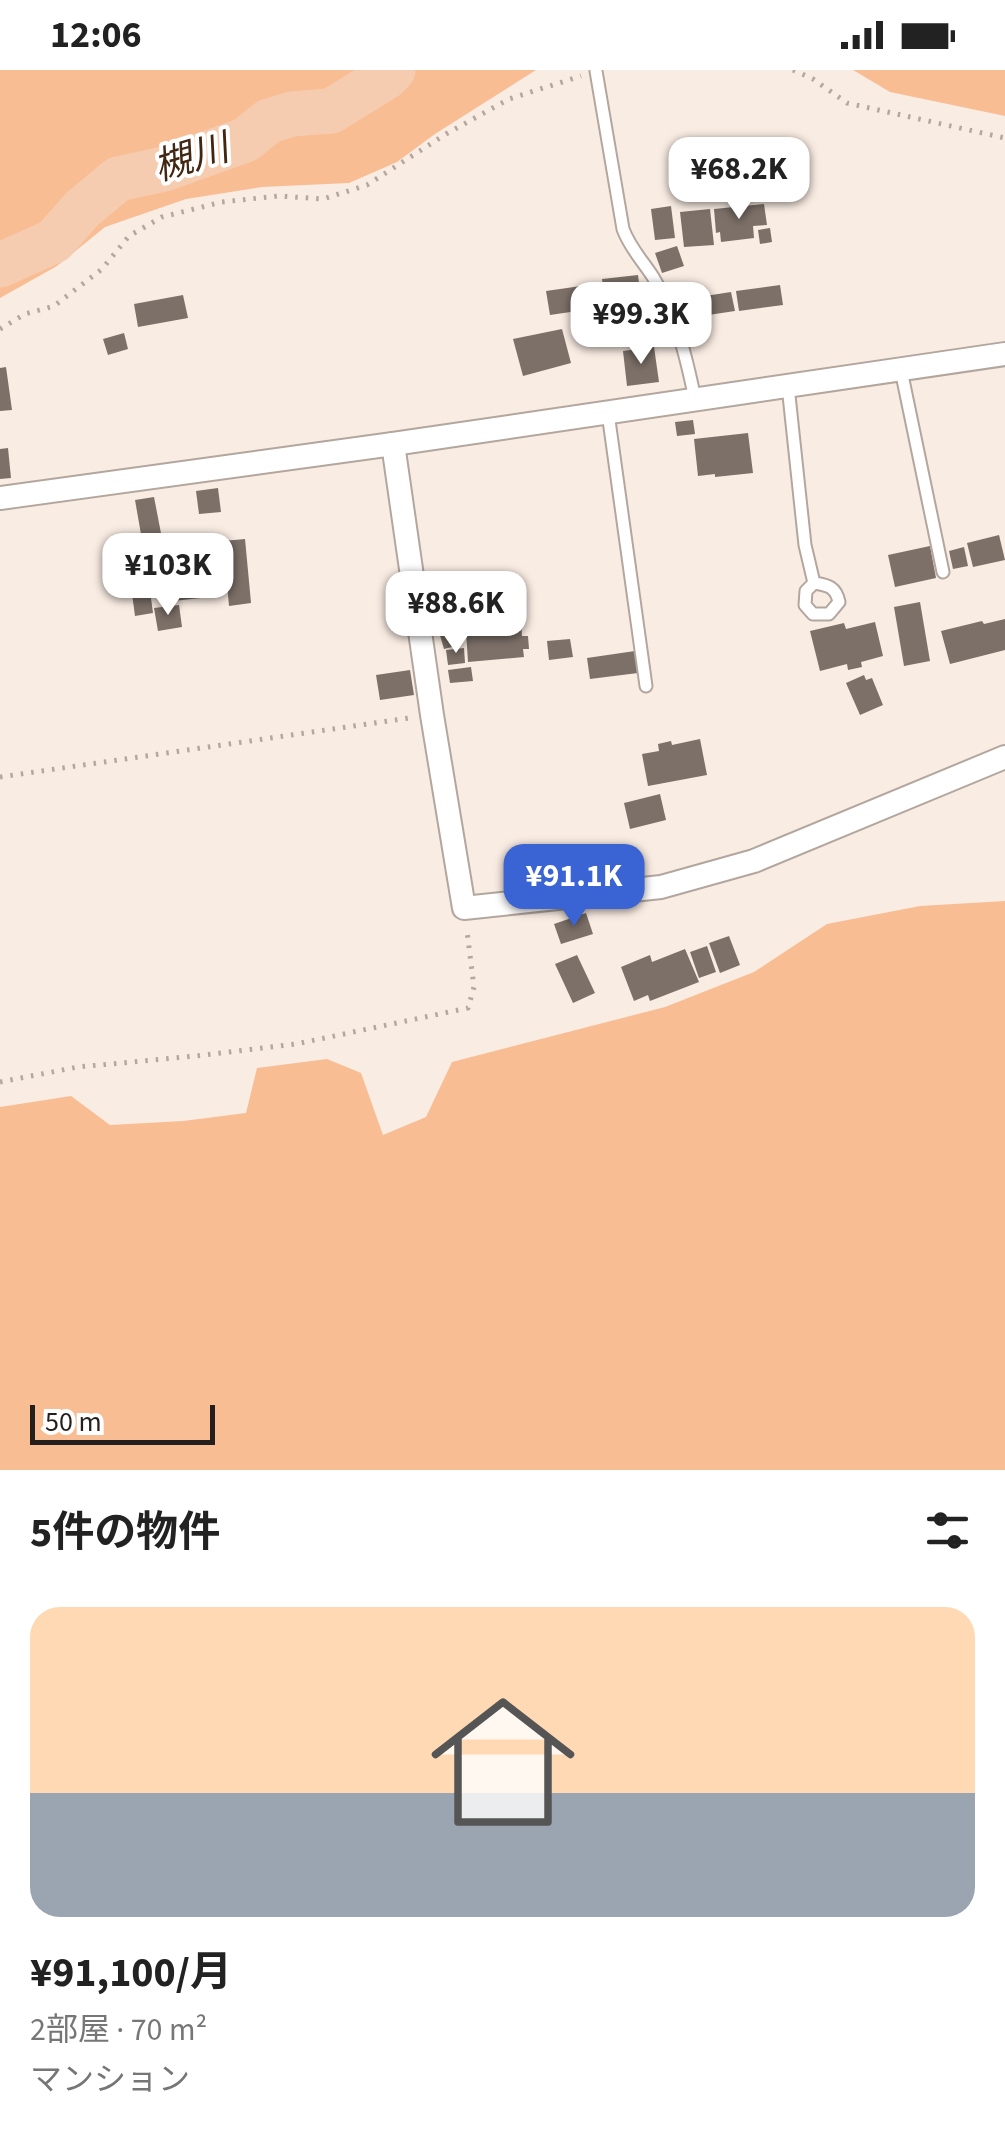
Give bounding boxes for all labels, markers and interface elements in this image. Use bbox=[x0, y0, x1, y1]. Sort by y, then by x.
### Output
text: 12:06 bbox=[50, 8, 142, 62]
water label: 槻川 bbox=[147, 120, 239, 195]
pin: ¥68.2K bbox=[658, 137, 820, 222]
text: ¥68.2K bbox=[691, 146, 787, 192]
pin: ¥99.3K bbox=[560, 282, 722, 367]
text: ¥99.3K bbox=[593, 291, 689, 337]
pin: ¥103K bbox=[98, 533, 238, 618]
text: ¥103K bbox=[124, 542, 212, 588]
pin: ¥88.6K bbox=[375, 571, 537, 656]
text: ¥88.6K bbox=[408, 580, 504, 626]
pin: ¥91.1K bbox=[493, 844, 655, 929]
text: ¥91.1K bbox=[526, 853, 622, 899]
scale bar bbox=[30, 1400, 215, 1444]
text: 50 m bbox=[45, 1402, 102, 1442]
text: 5件の物件 bbox=[30, 1503, 220, 1563]
icon: filters bbox=[920, 1503, 975, 1558]
icon: home bbox=[413, 1672, 593, 1852]
text: ¥91,100/月 bbox=[30, 1943, 232, 2003]
text: 2部屋 · 70 m² bbox=[30, 2007, 207, 2053]
text: マンション bbox=[30, 2057, 190, 2103]

